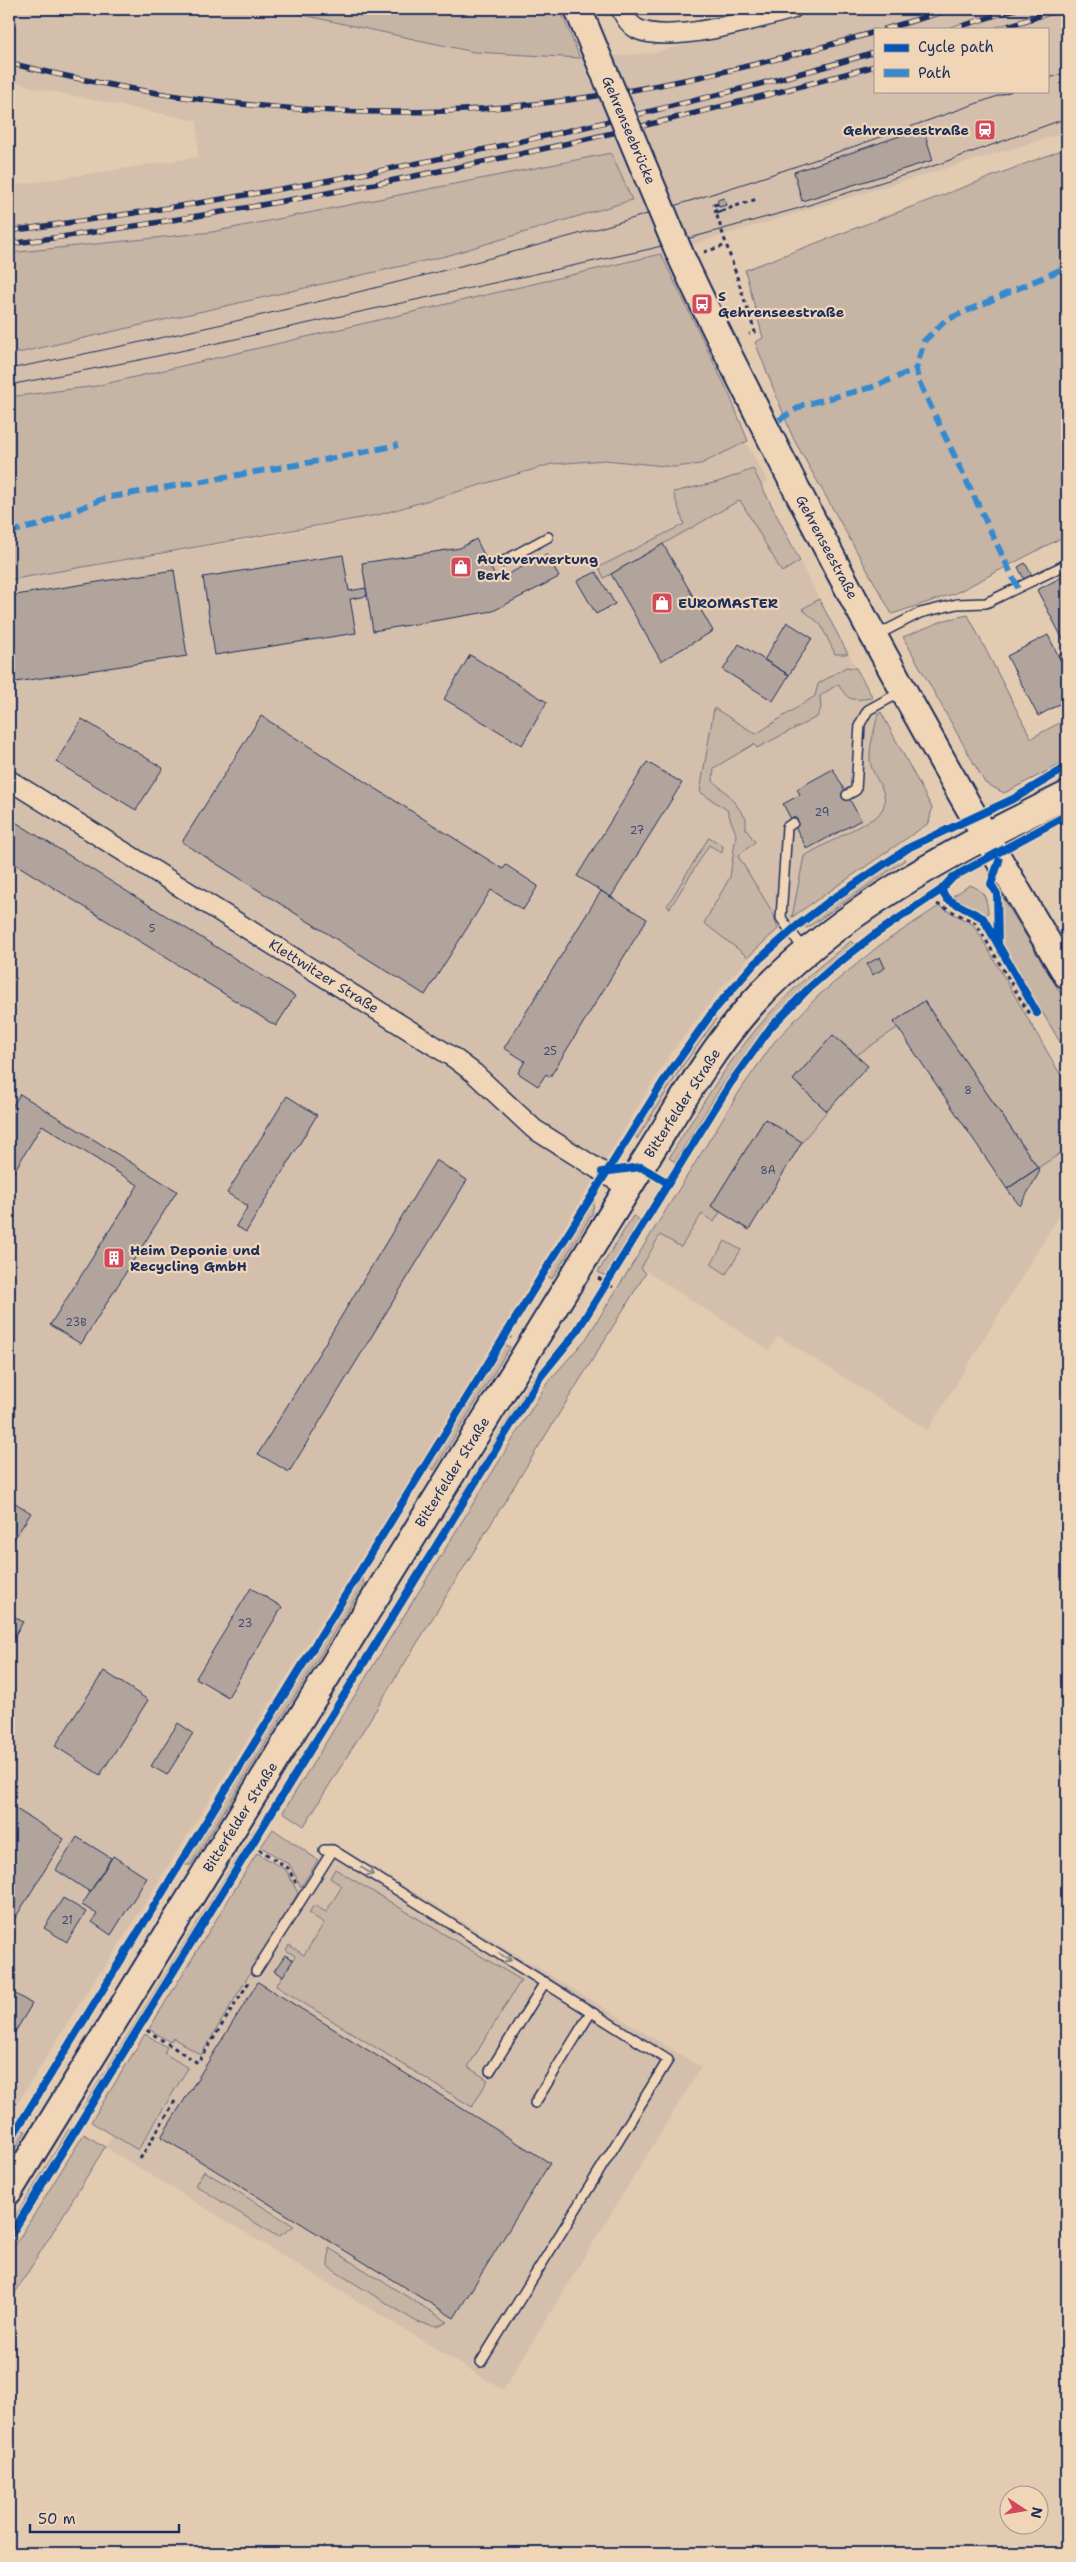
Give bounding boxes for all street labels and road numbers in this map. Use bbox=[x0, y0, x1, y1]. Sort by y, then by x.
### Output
street label: Gehrenseebrücke bbox=[598, 73, 660, 187]
street label: Gehrenseestraße bbox=[792, 492, 862, 602]
street label: Klettwitzer Straße bbox=[266, 935, 383, 1017]
street label: Bitterfelder Straße bbox=[640, 1045, 724, 1161]
street label: Bitterfelder Straße bbox=[411, 1413, 493, 1531]
street label: Bitterfelder Straße bbox=[199, 1758, 281, 1876]

